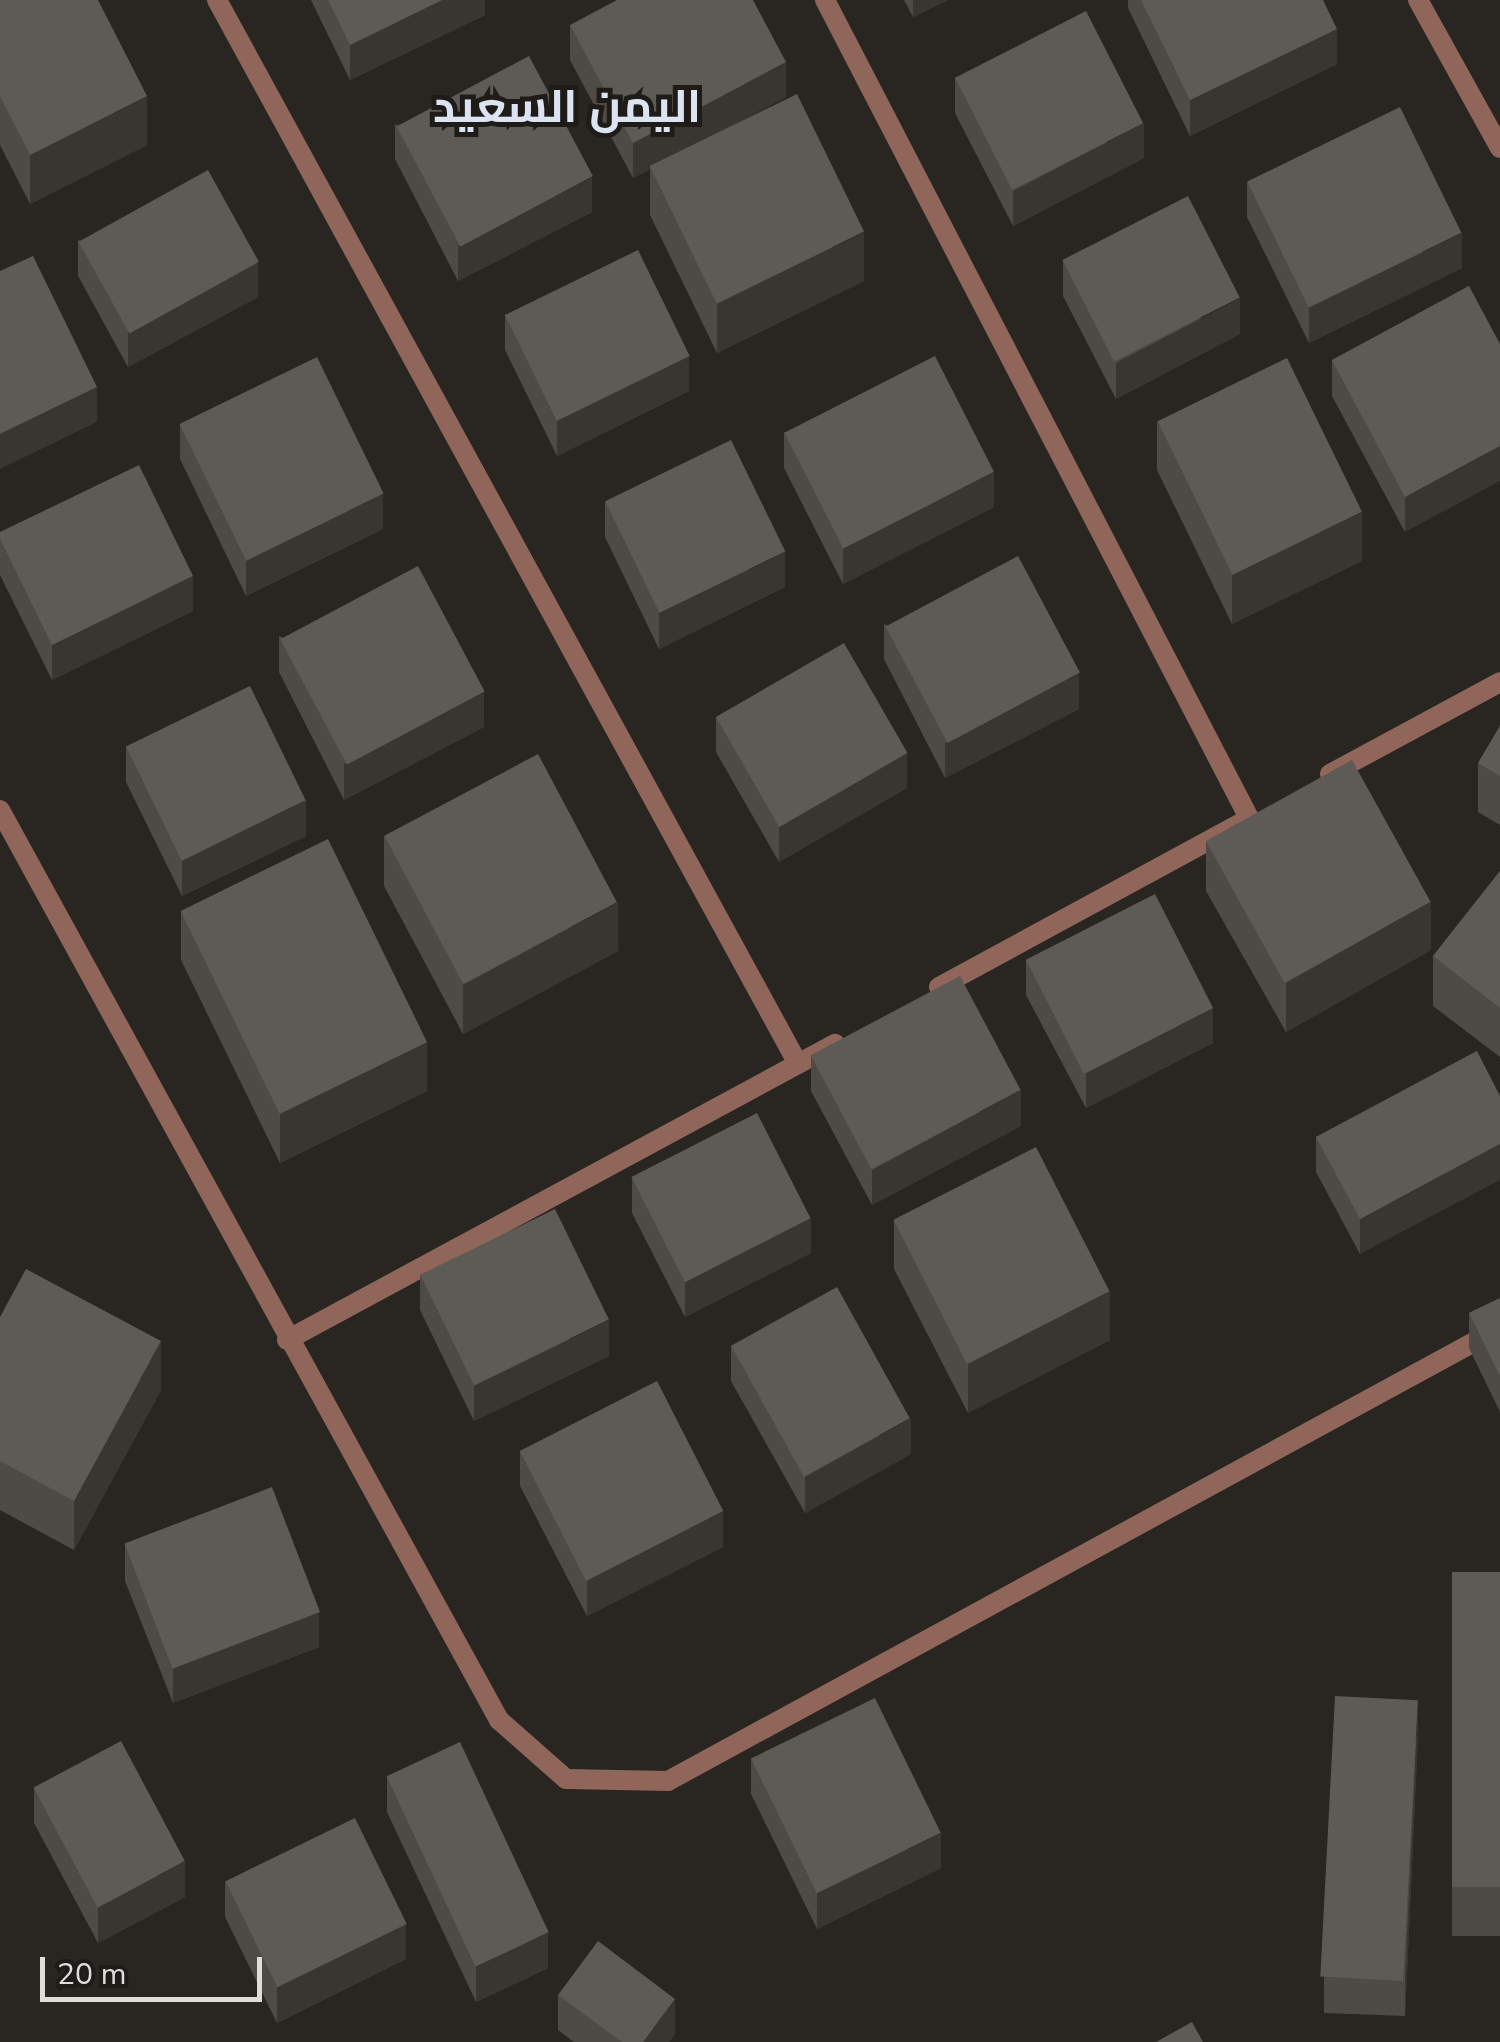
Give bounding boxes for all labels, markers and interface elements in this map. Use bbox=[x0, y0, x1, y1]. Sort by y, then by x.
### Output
district label: اليمن السعيد bbox=[433, 81, 701, 135]
scale bar bbox=[45, 1937, 268, 1999]
text: 20 m bbox=[57, 1954, 126, 1995]

